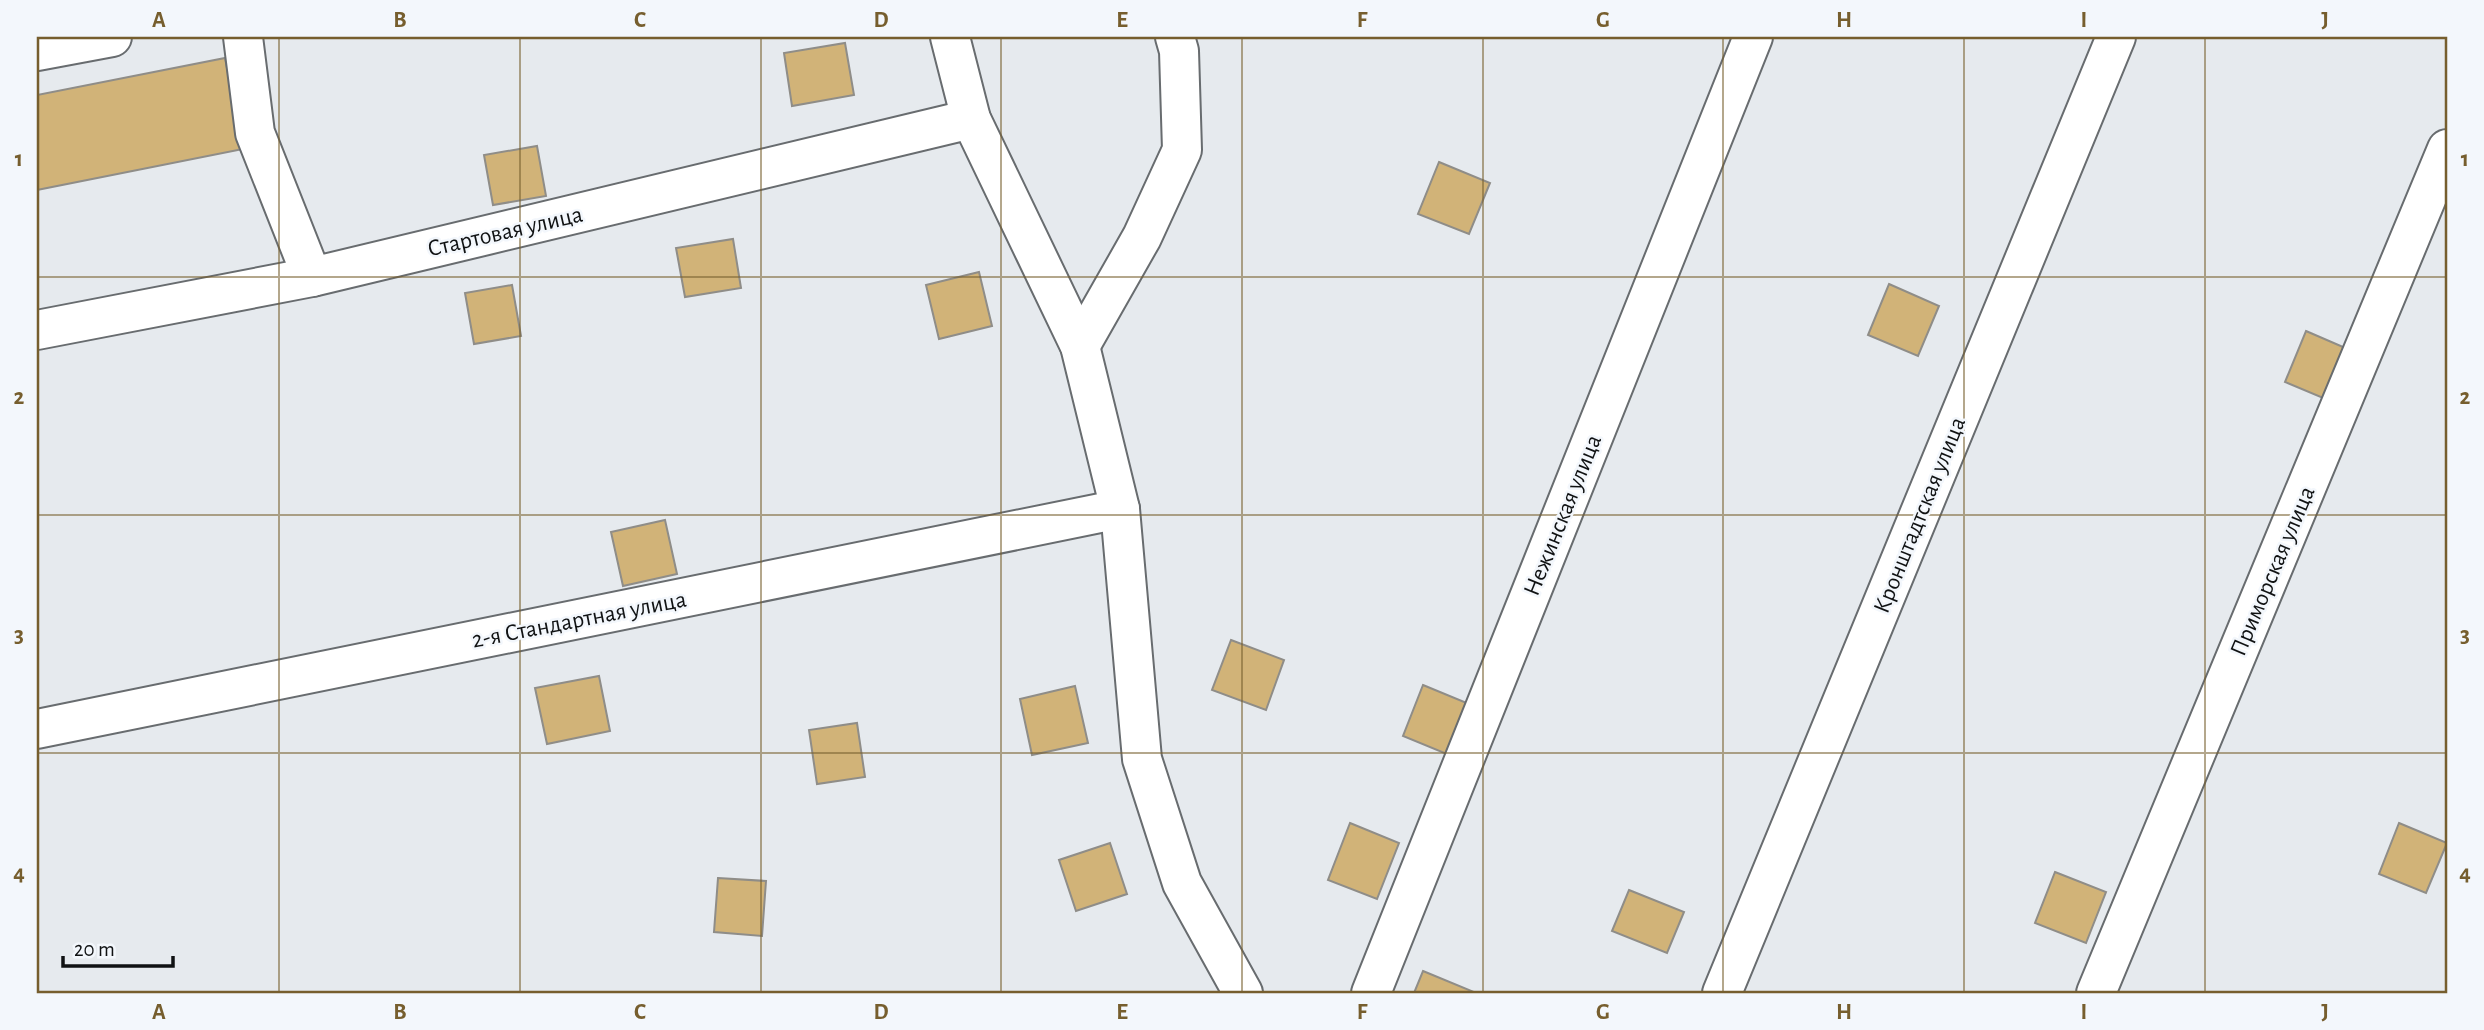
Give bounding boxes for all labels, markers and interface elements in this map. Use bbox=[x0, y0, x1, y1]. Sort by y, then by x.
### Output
text: A bbox=[152, 9, 166, 32]
text: B bbox=[393, 9, 407, 32]
text: C bbox=[634, 9, 646, 32]
text: D bbox=[873, 9, 889, 32]
text: E bbox=[1116, 9, 1128, 32]
text: F bbox=[1357, 9, 1368, 32]
text: G bbox=[1596, 9, 1610, 32]
text: H bbox=[1836, 9, 1852, 32]
text: I bbox=[2081, 9, 2087, 32]
text: J bbox=[2321, 9, 2329, 32]
text: 1 bbox=[15, 148, 23, 171]
text: 1 bbox=[2461, 148, 2469, 171]
street label: Стартовая улица bbox=[425, 202, 585, 261]
text: 2 bbox=[14, 386, 25, 409]
text: 2 bbox=[2460, 386, 2471, 409]
street label: Кронштадтская улица bbox=[1870, 414, 1970, 617]
street label: Нежинская улица bbox=[1520, 431, 1606, 599]
street label: Приморская улица bbox=[2226, 483, 2320, 660]
street label: 2-я Стандартная улица bbox=[470, 587, 688, 653]
text: 3 bbox=[14, 624, 24, 647]
text: 3 bbox=[2460, 624, 2470, 647]
text: 4 bbox=[13, 862, 25, 885]
text: 4 bbox=[2459, 862, 2471, 885]
scale bar bbox=[63, 925, 173, 969]
text: 20 m bbox=[74, 939, 115, 960]
text: A bbox=[152, 1001, 166, 1024]
text: B bbox=[393, 1001, 407, 1024]
text: C bbox=[634, 1001, 646, 1024]
text: D bbox=[873, 1001, 889, 1024]
text: E bbox=[1116, 1001, 1128, 1024]
text: F bbox=[1357, 1001, 1368, 1024]
text: G bbox=[1596, 1001, 1610, 1024]
text: H bbox=[1836, 1001, 1852, 1024]
text: I bbox=[2081, 1001, 2087, 1024]
text: J bbox=[2321, 1001, 2329, 1024]

